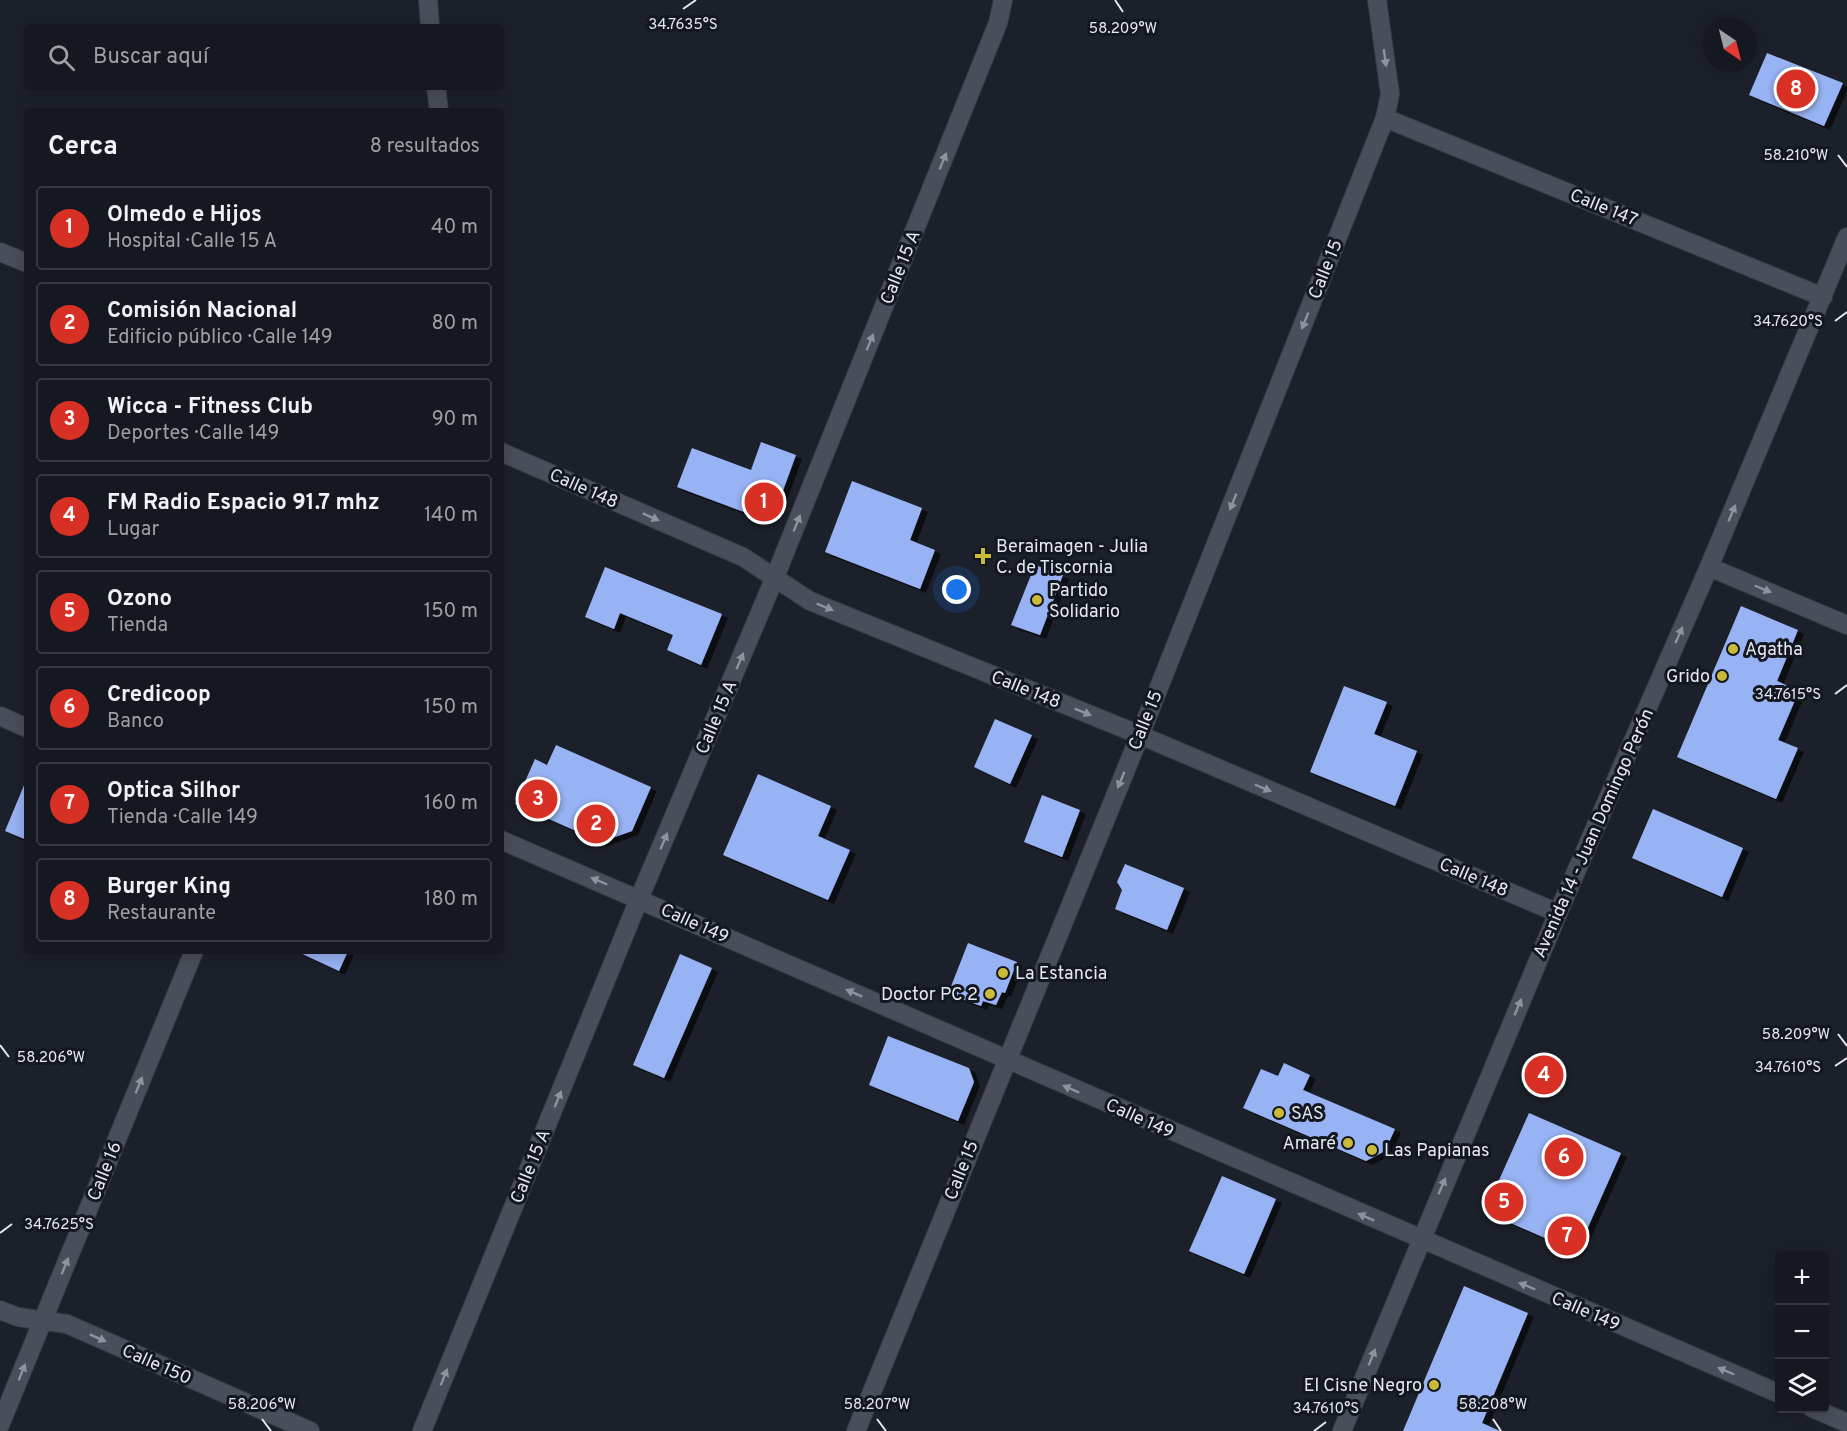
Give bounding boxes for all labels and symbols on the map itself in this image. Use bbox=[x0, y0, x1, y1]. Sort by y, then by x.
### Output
text: 34.7635°S bbox=[648, 16, 718, 35]
north arrow bbox=[1703, 18, 1757, 72]
text: 58.209°W bbox=[1089, 20, 1157, 39]
one-way arrow bbox=[1381, 49, 1390, 68]
pin: 8 bbox=[1776, 66, 1816, 112]
text: 58.210°W bbox=[1764, 147, 1828, 166]
one-way arrow bbox=[938, 152, 948, 170]
street label: Calle 147 bbox=[1566, 184, 1641, 232]
street label: Calle 15 A bbox=[876, 227, 927, 308]
street label: Calle 15 bbox=[1304, 236, 1349, 303]
one-way arrow bbox=[1300, 312, 1310, 330]
text: 34.7620°S bbox=[1753, 313, 1823, 332]
one-way arrow bbox=[865, 333, 875, 351]
street label: Calle 148 bbox=[545, 464, 621, 515]
pin: 1 bbox=[744, 480, 783, 524]
one-way arrow bbox=[1227, 493, 1237, 511]
one-way arrow bbox=[1727, 503, 1737, 521]
one-way arrow bbox=[642, 513, 660, 522]
one-way arrow bbox=[793, 514, 802, 532]
place label: Beraimagen - Julia C. de Tiscornia bbox=[996, 536, 1148, 580]
marker: Beraimagen - Julia C. de Tiscornia bbox=[974, 547, 992, 565]
your location bbox=[942, 575, 971, 604]
place label: Partido Solidario bbox=[1049, 580, 1120, 624]
one-way arrow bbox=[1755, 585, 1772, 594]
marker: Partido Solidario bbox=[1030, 593, 1044, 607]
one-way arrow bbox=[816, 603, 834, 612]
one-way arrow bbox=[1675, 627, 1684, 644]
place label: Agatha bbox=[1745, 639, 1803, 662]
marker: Agatha bbox=[1726, 642, 1740, 656]
one-way arrow bbox=[735, 653, 744, 670]
street label: Calle 148 bbox=[987, 666, 1064, 715]
place label: Grido bbox=[1666, 666, 1710, 689]
marker: Grido bbox=[1715, 669, 1729, 683]
street label: Calle 15 A bbox=[692, 677, 743, 758]
text: 34.7615°S bbox=[1755, 686, 1821, 705]
street label: Calle 15 bbox=[1124, 687, 1169, 754]
street label: Avenida 14 - Juan Domingo Perón bbox=[1529, 705, 1660, 962]
one-way arrow bbox=[1075, 707, 1093, 717]
one-way arrow bbox=[1116, 772, 1126, 790]
pin: 3 bbox=[518, 776, 558, 822]
one-way arrow bbox=[1255, 783, 1273, 793]
pin: 2 bbox=[576, 802, 616, 846]
one-way arrow bbox=[659, 832, 669, 850]
street label: Calle 148 bbox=[1435, 854, 1512, 903]
one-way arrow bbox=[590, 876, 608, 885]
street label: Calle 149 bbox=[657, 899, 732, 950]
place label: La Estancia bbox=[1015, 963, 1107, 986]
marker: La Estancia bbox=[996, 966, 1010, 980]
place label: Doctor PC 2 bbox=[881, 984, 978, 1007]
marker: Doctor PC 2 bbox=[983, 987, 997, 1001]
one-way arrow bbox=[846, 989, 863, 998]
one-way arrow bbox=[1513, 997, 1523, 1015]
text: 58.209°W bbox=[1762, 1026, 1830, 1045]
text: 58.206°W bbox=[17, 1049, 85, 1068]
pin: 4 bbox=[1524, 1052, 1564, 1098]
text: 34.7610°S bbox=[1755, 1059, 1821, 1078]
one-way arrow bbox=[135, 1076, 144, 1094]
one-way arrow bbox=[1062, 1084, 1080, 1094]
one-way arrow bbox=[554, 1090, 563, 1108]
street label: Calle 149 bbox=[1102, 1094, 1177, 1145]
place label: SAS bbox=[1291, 1103, 1324, 1126]
marker: SAS bbox=[1272, 1106, 1286, 1120]
street label: Calle 15 A bbox=[506, 1126, 557, 1207]
place label: Amaré bbox=[1283, 1133, 1336, 1156]
pin: 6 bbox=[1544, 1134, 1584, 1180]
marker: Amaré bbox=[1341, 1136, 1355, 1150]
street label: Calle 15 bbox=[940, 1137, 985, 1204]
street label: Calle 16 bbox=[83, 1139, 128, 1205]
place label: Las Papianas bbox=[1384, 1140, 1489, 1163]
marker: Las Papianas bbox=[1365, 1143, 1379, 1157]
one-way arrow bbox=[1437, 1177, 1447, 1195]
pin: 5 bbox=[1484, 1180, 1524, 1224]
one-way arrow bbox=[1356, 1212, 1374, 1222]
pin: 7 bbox=[1548, 1214, 1586, 1258]
text: 34.7625°S bbox=[24, 1216, 94, 1235]
one-way arrow bbox=[60, 1256, 70, 1274]
one-way arrow bbox=[1518, 1281, 1536, 1291]
street label: Calle 149 bbox=[1548, 1288, 1623, 1337]
one-way arrow bbox=[90, 1333, 108, 1343]
street label: Calle 150 bbox=[118, 1340, 195, 1391]
one-way arrow bbox=[1367, 1348, 1377, 1366]
one-way arrow bbox=[17, 1363, 27, 1381]
one-way arrow bbox=[1717, 1367, 1734, 1376]
one-way arrow bbox=[440, 1368, 450, 1386]
place label: El Cisne Negro bbox=[1304, 1375, 1422, 1398]
marker: El Cisne Negro bbox=[1427, 1378, 1441, 1392]
text: 58.206°W bbox=[228, 1396, 296, 1415]
text: 58.207°W bbox=[844, 1396, 910, 1415]
text: 58.208°W bbox=[1459, 1396, 1527, 1415]
text: 34.7610°S bbox=[1293, 1400, 1359, 1419]

